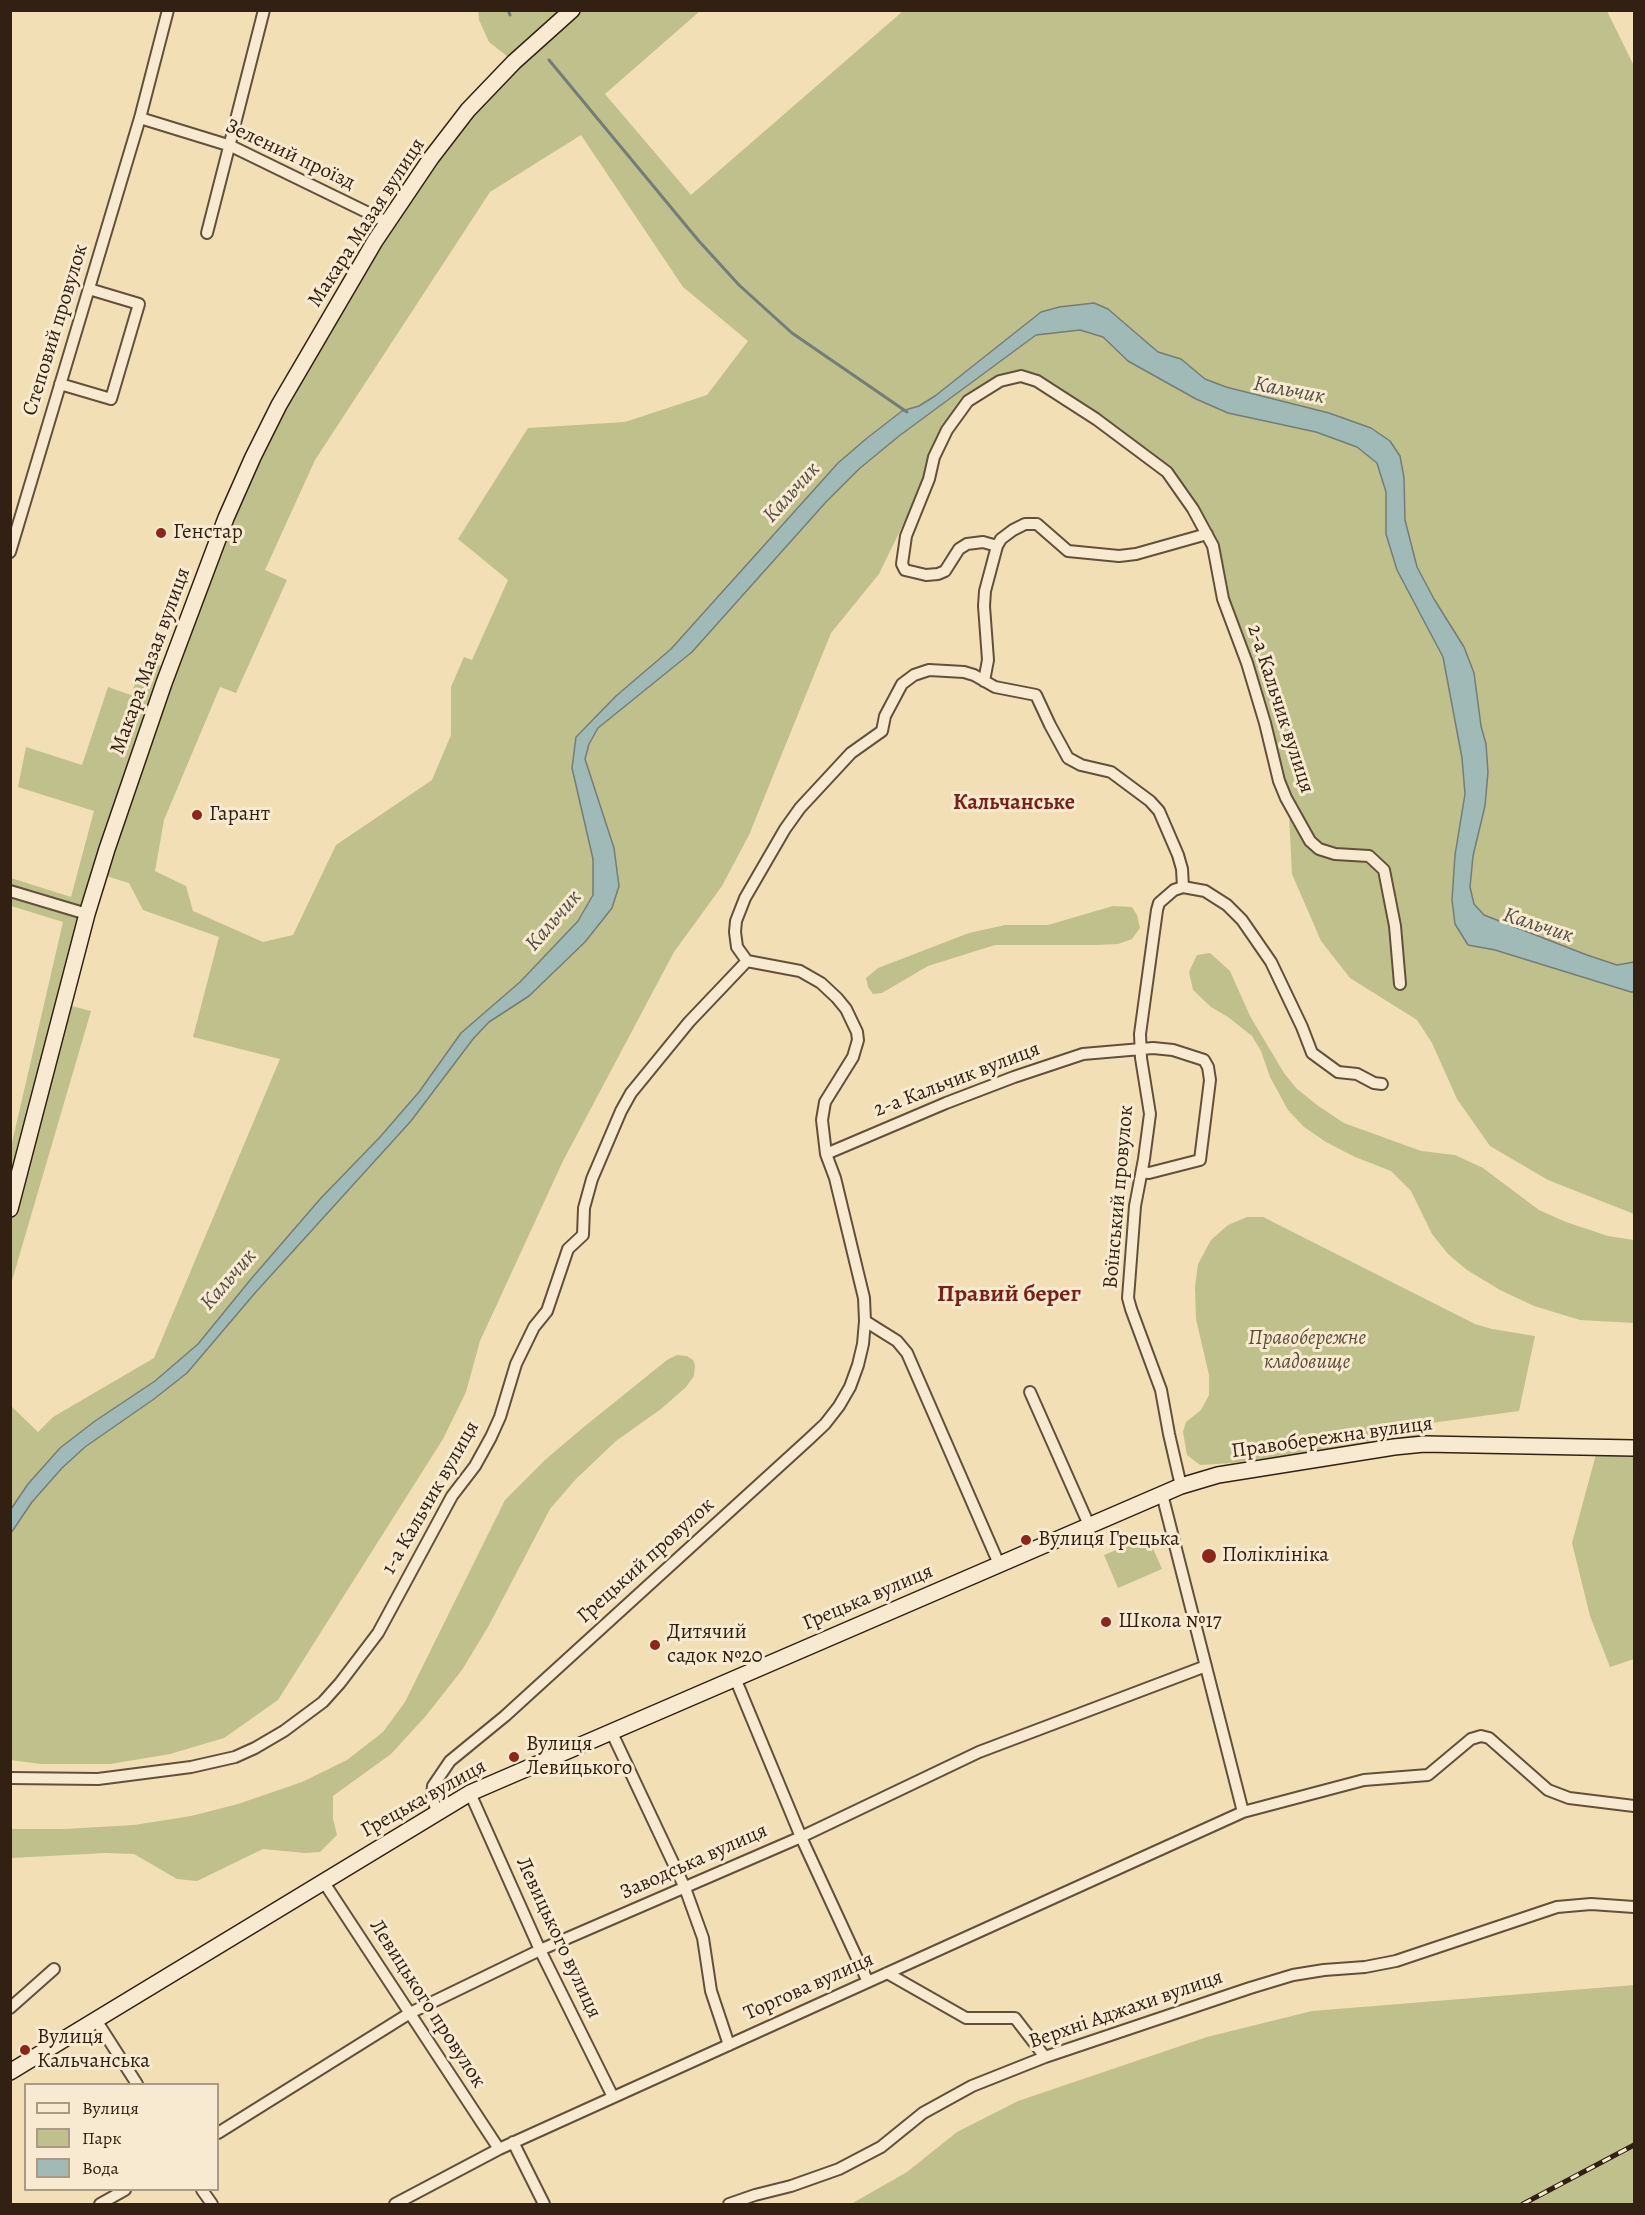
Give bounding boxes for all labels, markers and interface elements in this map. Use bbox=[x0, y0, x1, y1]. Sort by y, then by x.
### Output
street label: Зелений проїзд bbox=[221, 114, 359, 196]
street label: Макара Мазая вулиця bbox=[303, 134, 431, 312]
street label: Степовий провулок bbox=[18, 241, 94, 419]
water label: Кальчик bbox=[1251, 371, 1327, 411]
water label: Кальчик bbox=[758, 457, 826, 529]
place label: Генстар bbox=[173, 520, 243, 546]
marker: Генстар bbox=[154, 526, 168, 540]
street label: Макара Мазая вулиця bbox=[106, 564, 196, 758]
street label: 2-а Кальчик вулиця bbox=[1241, 622, 1319, 796]
district label: Кальчанське bbox=[953, 791, 1075, 817]
place label: Гарант bbox=[209, 802, 270, 828]
marker: Гарант bbox=[190, 808, 204, 822]
water label: Кальчик bbox=[520, 885, 588, 957]
water label: Кальчик bbox=[1499, 902, 1577, 950]
street label: 2-а Кальчик вулиця bbox=[870, 1037, 1044, 1123]
street label: Воїнський провулок bbox=[1098, 1104, 1140, 1290]
water label: Кальчик bbox=[195, 1244, 263, 1316]
district label: Правий берег bbox=[937, 1281, 1081, 1309]
park label: Правобережне кладовище bbox=[1248, 1326, 1366, 1376]
street label: Правобережна вулиця bbox=[1230, 1411, 1434, 1465]
street label: 1-а Кальчик вулиця bbox=[377, 1417, 485, 1579]
street label: Грецький провулок bbox=[572, 1493, 720, 1629]
place label: Вулиця Грецька bbox=[1038, 1527, 1180, 1553]
marker: Вулиця Грецька bbox=[1019, 1533, 1033, 1547]
place label: Поліклініка bbox=[1222, 1543, 1329, 1569]
marker: Поліклініка bbox=[1200, 1547, 1218, 1565]
street label: Грецька вулиця bbox=[799, 1559, 937, 1637]
place label: Школа №17 bbox=[1118, 1609, 1222, 1635]
marker: Школа №17 bbox=[1099, 1615, 1113, 1629]
place label: Дитячий садок №20 bbox=[667, 1620, 763, 1670]
marker: Дитячий садок №20 bbox=[648, 1638, 662, 1652]
place label: Вулиця Левицького bbox=[526, 1732, 632, 1782]
marker: Вулиця Левицького bbox=[507, 1750, 521, 1764]
street label: Грецька вулиця bbox=[357, 1754, 491, 1844]
street label: Заводська вулиця bbox=[617, 1818, 771, 1906]
street label: Левицького вулиця bbox=[510, 1854, 606, 2022]
street label: Левицького провулок bbox=[363, 1915, 491, 2093]
street label: Торгова вулиця bbox=[740, 1947, 878, 2027]
street label: Верхні Аджахи вулиця bbox=[1026, 1965, 1226, 2055]
place label: Вулиця Кальчанська bbox=[37, 2025, 150, 2075]
marker: Вулиця Кальчанська bbox=[18, 2043, 32, 2057]
legend bbox=[24, 2083, 219, 2191]
text: Вулиця bbox=[82, 2096, 139, 2120]
text: Парк bbox=[82, 2126, 122, 2150]
text: Вода bbox=[82, 2156, 119, 2180]

